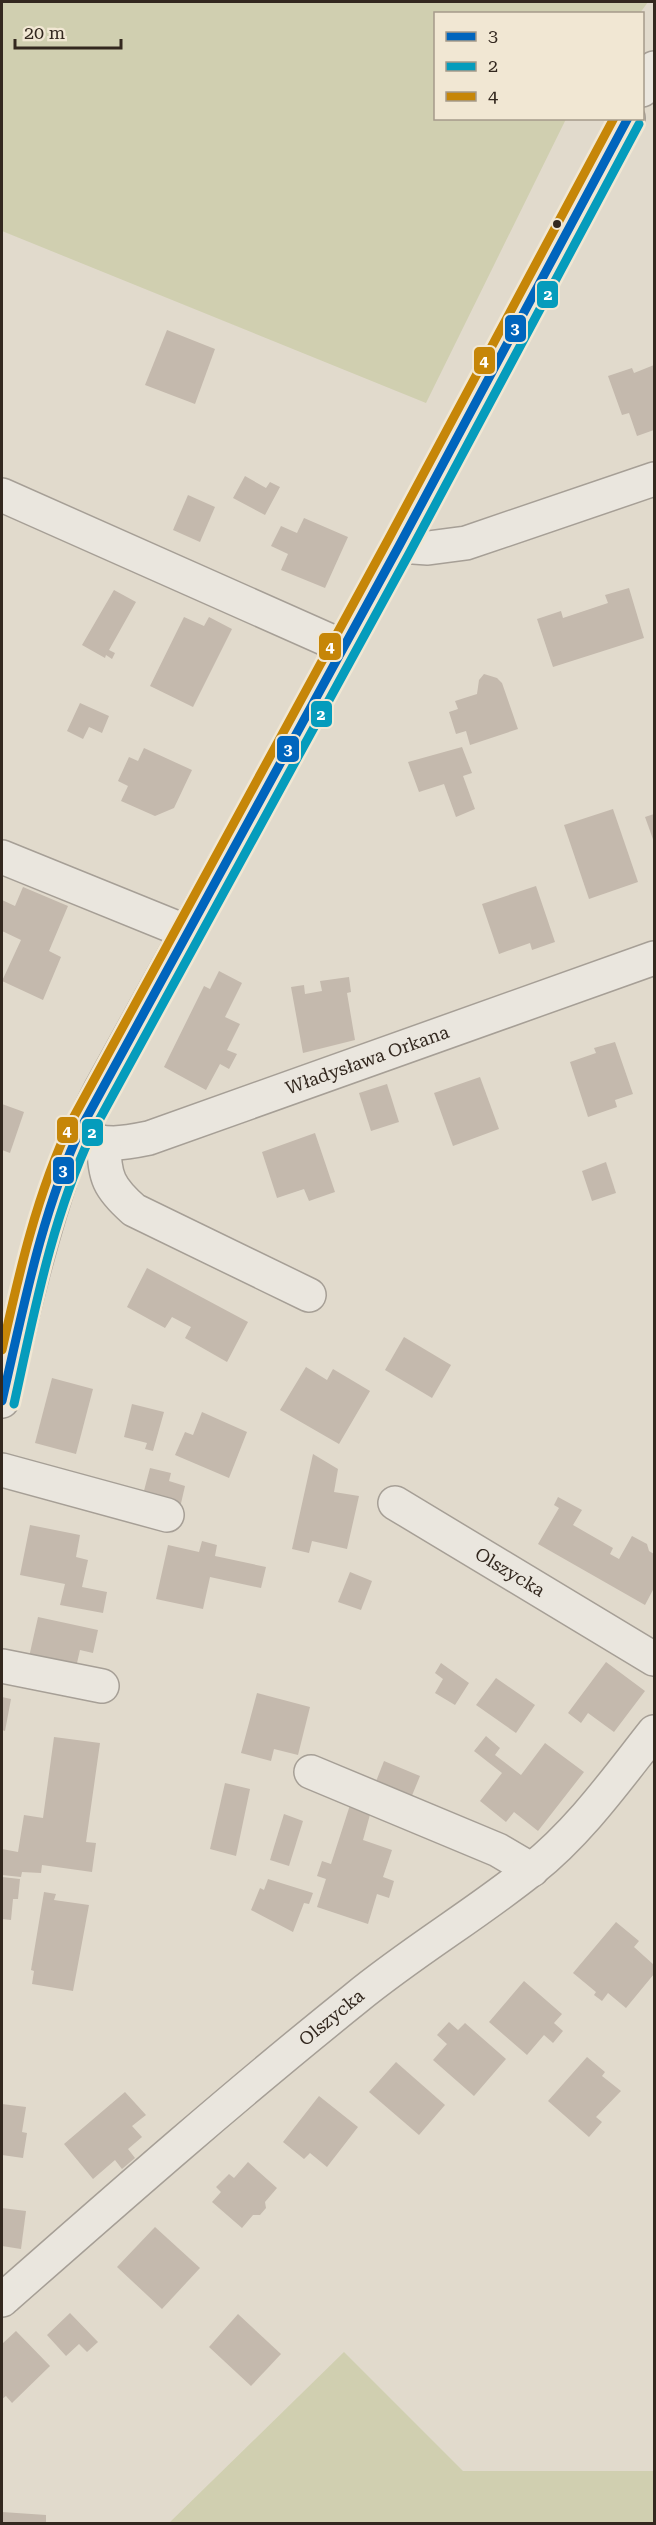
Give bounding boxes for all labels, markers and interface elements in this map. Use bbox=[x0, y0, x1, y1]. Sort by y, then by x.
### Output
scale bar bbox=[15, 12, 122, 50]
legend bbox=[434, 12, 644, 120]
text: 20 m bbox=[24, 22, 65, 43]
text: 3 bbox=[488, 25, 498, 46]
text: 2 bbox=[488, 55, 498, 76]
text: 4 bbox=[488, 85, 498, 106]
unlabelled marker bbox=[551, 218, 563, 230]
line badge: 2 bbox=[536, 280, 559, 309]
text: 2 bbox=[544, 285, 553, 304]
line badge: 3 bbox=[504, 314, 527, 343]
text: 3 bbox=[511, 319, 520, 338]
line badge: 4 bbox=[473, 346, 496, 375]
text: 4 bbox=[480, 351, 489, 370]
line badge: 4 bbox=[318, 632, 342, 661]
text: 4 bbox=[326, 637, 335, 656]
line badge: 2 bbox=[310, 700, 333, 728]
text: 2 bbox=[317, 705, 326, 724]
line badge: 3 bbox=[276, 735, 300, 763]
text: 3 bbox=[284, 740, 293, 759]
street label: Władysława Orkana bbox=[283, 1021, 452, 1099]
line badge: 4 bbox=[56, 1116, 79, 1144]
line badge: 2 bbox=[81, 1118, 104, 1147]
text: 4 bbox=[63, 1121, 72, 1140]
text: 2 bbox=[88, 1123, 97, 1142]
line badge: 3 bbox=[52, 1156, 75, 1185]
text: 3 bbox=[59, 1161, 68, 1180]
street label: Olszycka bbox=[471, 1543, 549, 1601]
street label: Olszycka bbox=[295, 1985, 368, 2050]

